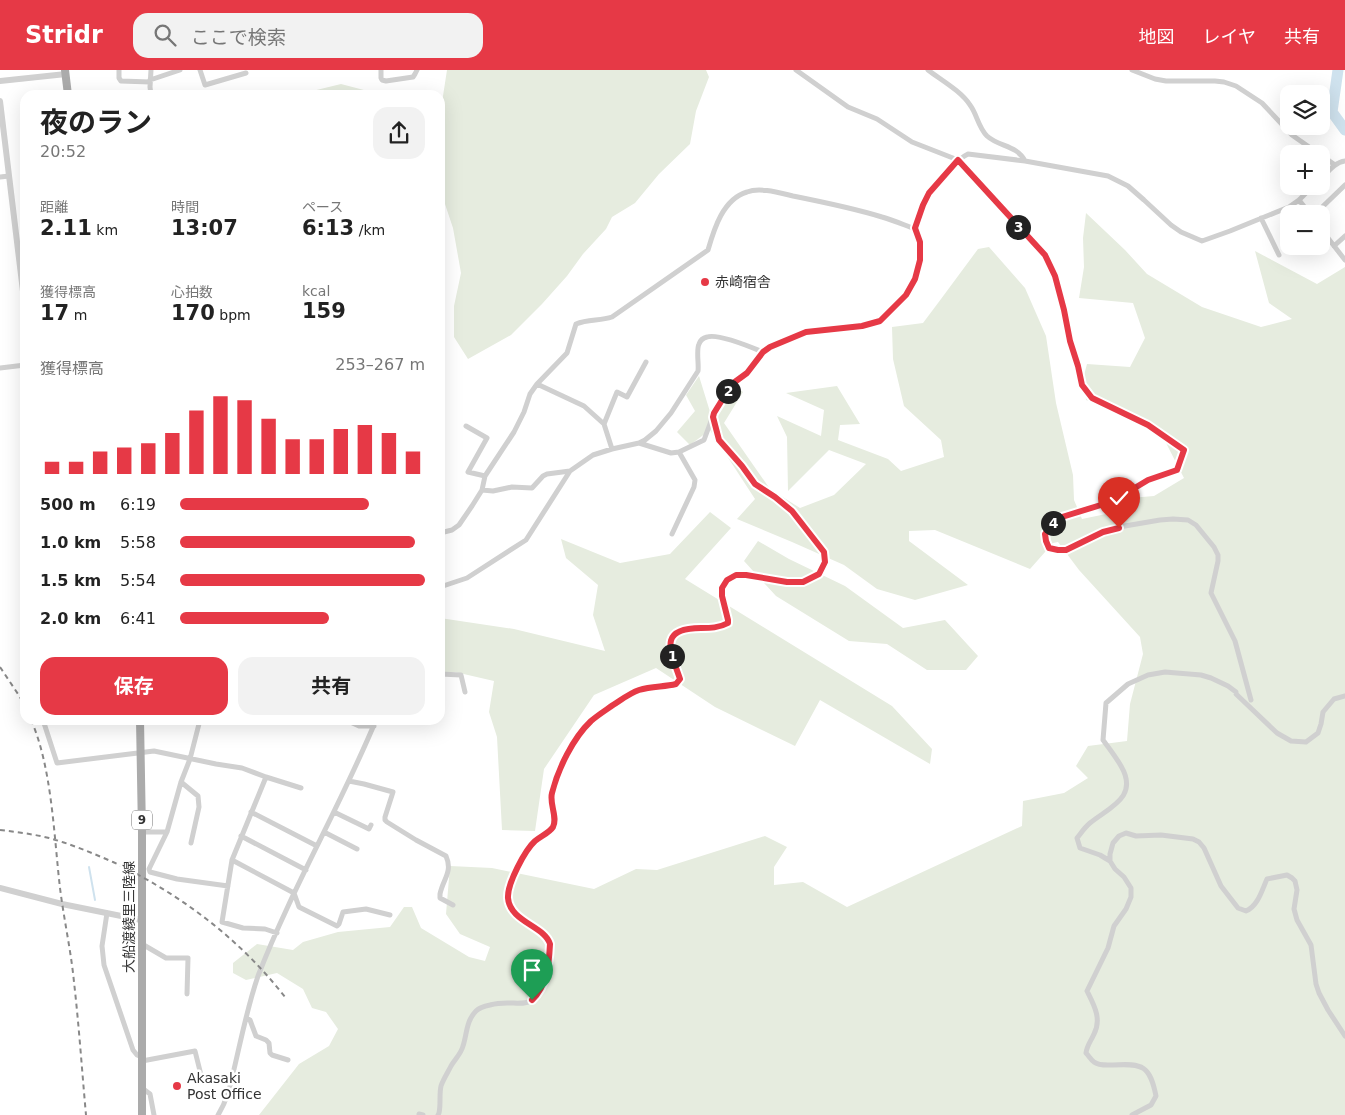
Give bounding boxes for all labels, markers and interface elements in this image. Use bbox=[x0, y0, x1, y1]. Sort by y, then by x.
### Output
search box bbox=[133, 13, 483, 58]
text: Stridr bbox=[25, 21, 103, 49]
icon: search bbox=[151, 21, 179, 49]
text: ここで検索 bbox=[191, 26, 286, 48]
text: 地図 bbox=[1139, 26, 1175, 47]
text: レイヤ bbox=[1203, 26, 1256, 47]
text: 共有 bbox=[1284, 26, 1320, 47]
map controls bbox=[1280, 85, 1330, 255]
button: layers bbox=[1280, 85, 1330, 135]
text: 夜のラン bbox=[40, 106, 152, 139]
button: share bbox=[373, 107, 425, 159]
text: 20:52 bbox=[40, 142, 86, 161]
button: + bbox=[1280, 145, 1330, 195]
text: 距離 bbox=[40, 199, 68, 215]
text: 時間 bbox=[171, 199, 199, 215]
text: ペース bbox=[302, 199, 343, 215]
button: − bbox=[1280, 205, 1330, 255]
pin: 3 bbox=[1006, 214, 1030, 240]
text: 2.11 bbox=[40, 216, 92, 240]
text: 13:07 bbox=[171, 216, 238, 240]
text: 6:13 bbox=[302, 216, 354, 240]
text: 3 bbox=[1014, 219, 1023, 235]
text: km bbox=[92, 222, 118, 238]
text: /km bbox=[354, 222, 385, 238]
place label: 赤崎宿舎 bbox=[715, 274, 771, 290]
marker: 赤崎宿舎 bbox=[699, 276, 711, 288]
text: kcal bbox=[302, 283, 330, 299]
text: 獲得標高 bbox=[40, 284, 96, 300]
text: 心拍数 bbox=[171, 284, 213, 300]
text: 159 bbox=[302, 299, 346, 323]
text: 17 bbox=[40, 301, 69, 325]
text: 170 bbox=[171, 301, 215, 325]
text: m bbox=[69, 307, 87, 323]
text: bpm bbox=[215, 307, 251, 323]
text: 253–267 m bbox=[335, 355, 425, 374]
text: 獲得標高 bbox=[40, 359, 104, 378]
pin: 2 bbox=[716, 378, 740, 404]
text: 2 bbox=[724, 383, 733, 399]
pin bbox=[1098, 477, 1140, 528]
icon: check bbox=[1105, 484, 1133, 512]
text: 500 m bbox=[40, 495, 96, 514]
text: 6:19 bbox=[120, 495, 156, 514]
pin: 4 bbox=[1040, 510, 1066, 536]
text: 4 bbox=[1049, 515, 1058, 531]
text: 1.0 km bbox=[40, 533, 101, 552]
text: 5:58 bbox=[120, 533, 156, 552]
text: 1.5 km bbox=[40, 571, 101, 590]
text: 5:54 bbox=[120, 571, 156, 590]
text: 2.0 km bbox=[40, 609, 101, 628]
text: 6:41 bbox=[120, 609, 156, 628]
pin: 1 bbox=[660, 644, 684, 668]
text: 1 bbox=[668, 648, 677, 664]
button: 保存 bbox=[40, 657, 228, 715]
button: 共有 bbox=[238, 657, 425, 715]
road number: 9 bbox=[132, 810, 152, 830]
street label: 大船渡綾里三陸線 bbox=[121, 861, 137, 973]
pin bbox=[511, 949, 553, 1000]
icon: arrive bbox=[518, 956, 546, 984]
place label: Akasaki Post Office bbox=[187, 1070, 262, 1102]
marker: Akasaki Post Office bbox=[171, 1080, 183, 1092]

